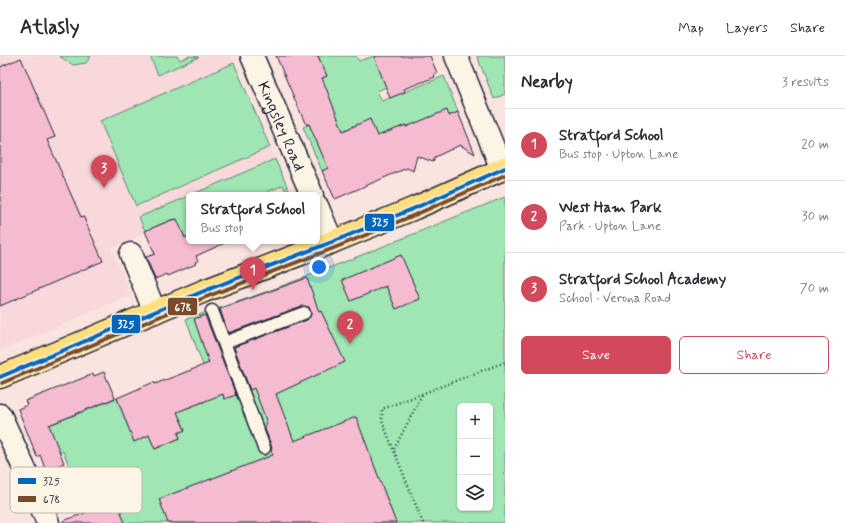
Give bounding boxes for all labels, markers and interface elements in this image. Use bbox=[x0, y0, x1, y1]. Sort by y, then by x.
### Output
text: Atlasly bbox=[20, 15, 79, 40]
text: Map bbox=[678, 19, 704, 37]
text: Layers bbox=[726, 19, 768, 37]
text: Share bbox=[790, 19, 825, 37]
text: Nearby bbox=[521, 71, 573, 93]
text: 3 results bbox=[782, 74, 829, 91]
street label: Kingsley Road bbox=[252, 78, 309, 175]
text: Stratford School bbox=[559, 126, 664, 146]
text: 1 bbox=[531, 136, 537, 153]
text: 20 m bbox=[801, 136, 829, 153]
text: Bus stop · Upton Lane bbox=[559, 146, 678, 163]
pin: 3 bbox=[91, 155, 117, 188]
popup bbox=[186, 192, 320, 244]
text: West Ham Park bbox=[559, 198, 662, 218]
text: Stratford School bbox=[201, 200, 305, 220]
text: 2 bbox=[531, 208, 537, 225]
text: 30 m bbox=[802, 208, 829, 225]
line badge: 325 bbox=[364, 213, 395, 232]
text: 325 bbox=[372, 216, 388, 230]
text: Park · Upton Lane bbox=[559, 218, 661, 235]
text: Bus stop bbox=[201, 220, 244, 237]
pin: 1 bbox=[240, 257, 266, 290]
your location bbox=[309, 257, 329, 277]
text: Stratford School Academy bbox=[559, 270, 726, 290]
text: 3 bbox=[531, 280, 537, 297]
text: 70 m bbox=[800, 280, 829, 297]
text: School · Verona Road bbox=[559, 290, 671, 307]
line badge: 678 bbox=[167, 297, 198, 316]
text: 678 bbox=[174, 301, 192, 315]
pin: 2 bbox=[337, 311, 363, 344]
line badge: 325 bbox=[111, 314, 141, 334]
text: 325 bbox=[118, 318, 134, 332]
button: Save bbox=[521, 336, 671, 374]
button: Share bbox=[679, 336, 829, 374]
map controls bbox=[457, 403, 493, 511]
button: + bbox=[457, 403, 493, 439]
button: − bbox=[457, 439, 493, 475]
legend bbox=[10, 467, 142, 513]
text: 325 bbox=[43, 475, 60, 489]
button: layers bbox=[457, 475, 493, 511]
text: 678 bbox=[43, 493, 60, 507]

